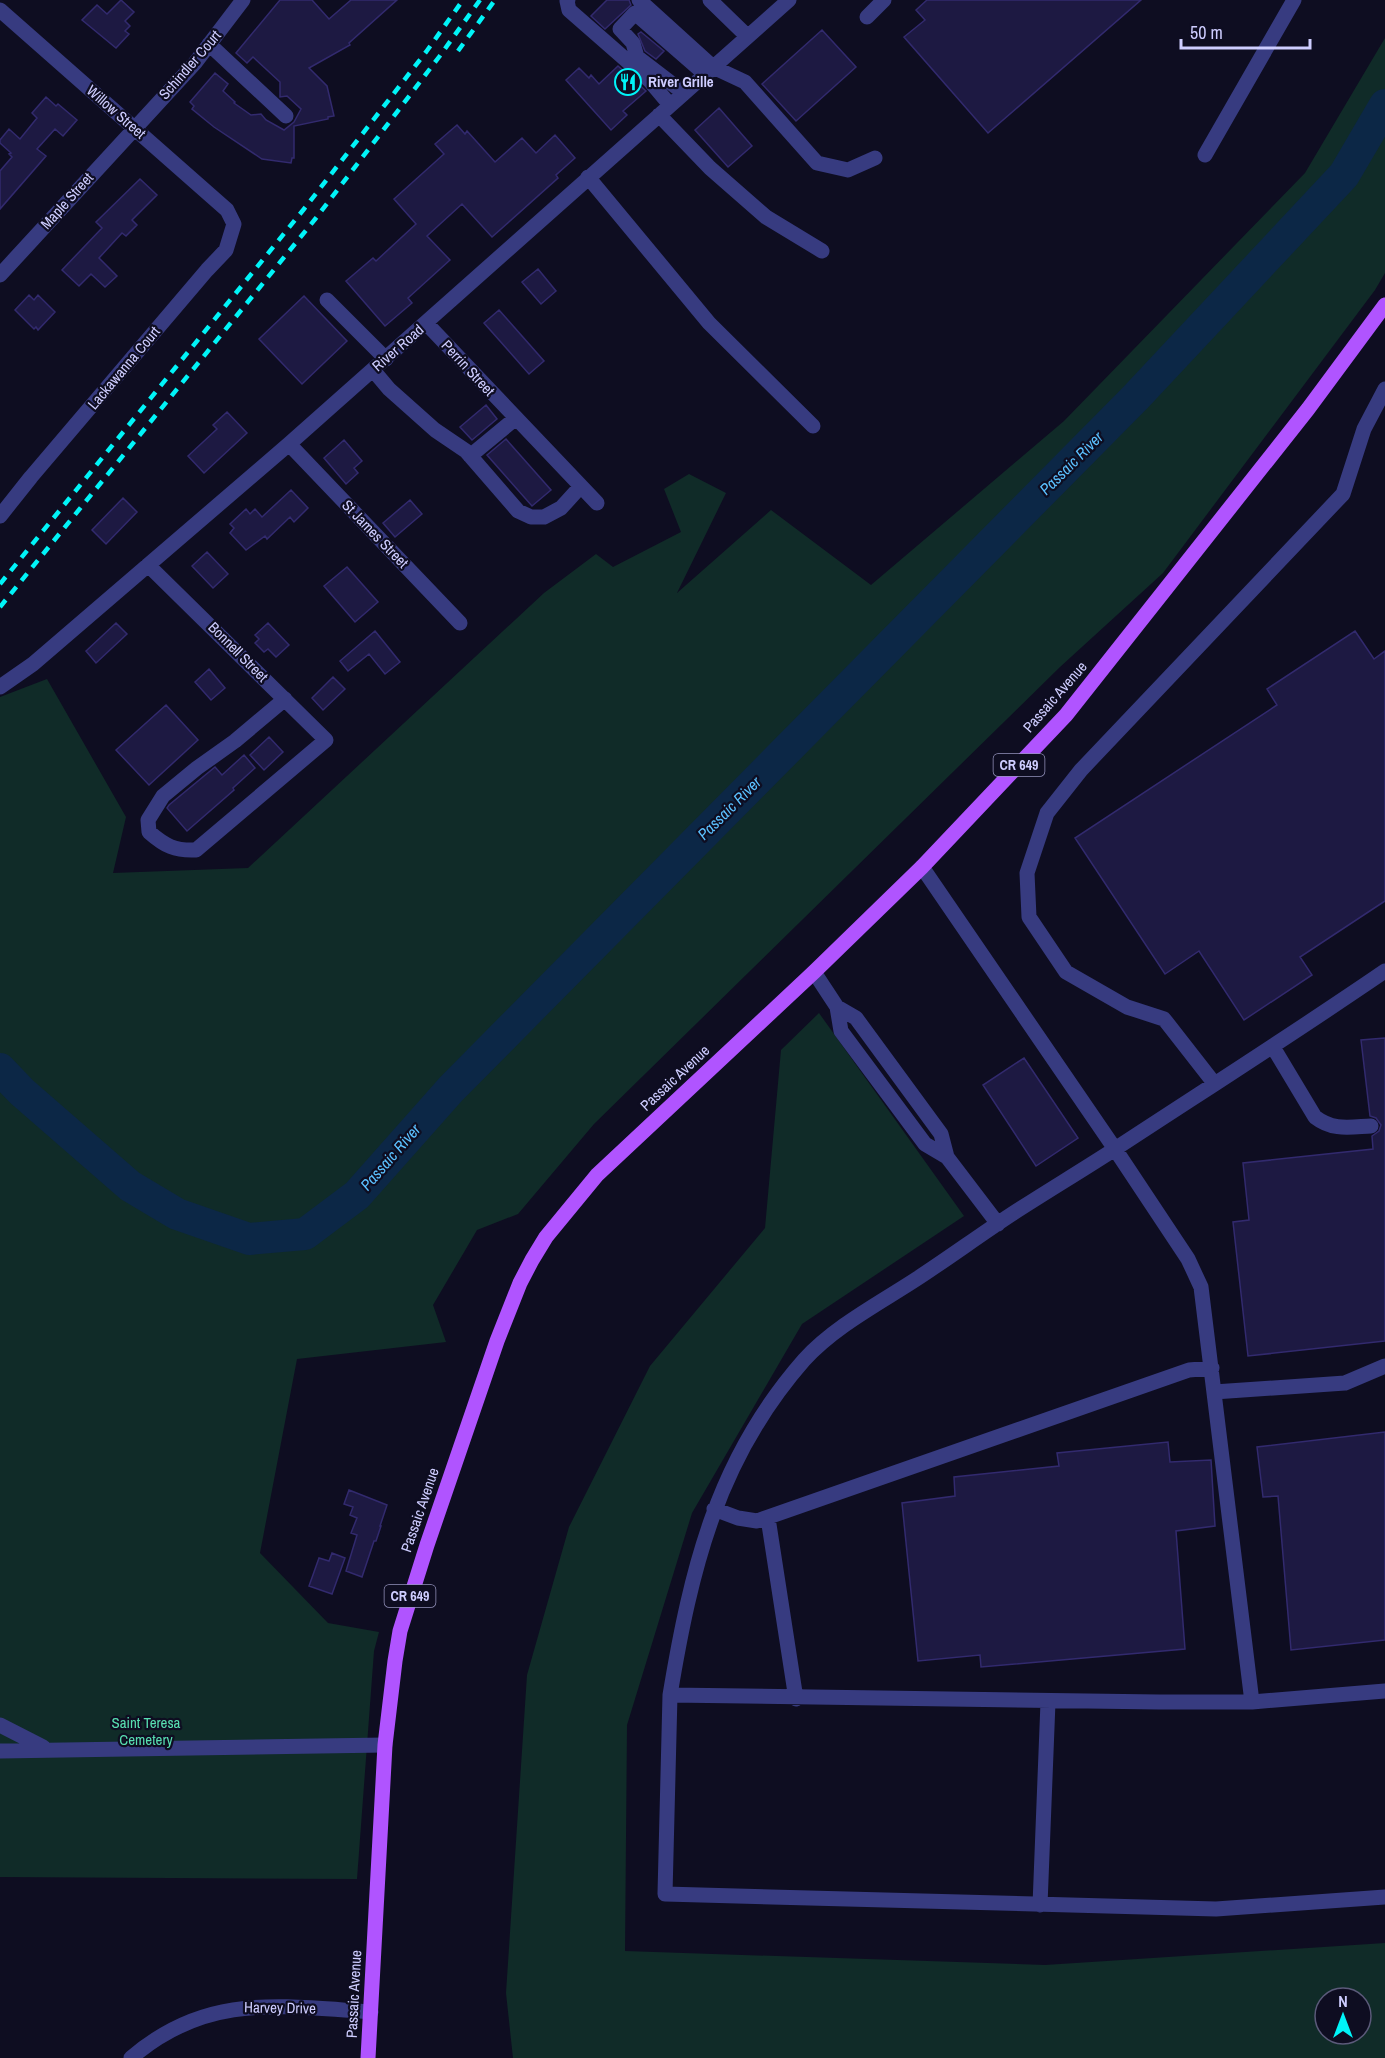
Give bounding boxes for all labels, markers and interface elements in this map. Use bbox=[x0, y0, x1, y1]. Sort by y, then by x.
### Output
scale bar bbox=[1181, 12, 1310, 50]
text: 50 m bbox=[1190, 20, 1223, 45]
street label: Schindler Court bbox=[154, 25, 226, 104]
restaurant icon: River Grille bbox=[613, 67, 643, 97]
place label: River Grille bbox=[648, 71, 714, 92]
street label: Willow Street bbox=[82, 80, 151, 144]
street label: Maple Street bbox=[35, 167, 98, 234]
street label: River Road bbox=[367, 319, 428, 376]
street label: Lackawanna Court bbox=[83, 321, 165, 414]
street label: Perrin Street bbox=[437, 335, 500, 401]
water label: Passaic River bbox=[1034, 426, 1108, 500]
street label: St James Street bbox=[337, 495, 414, 573]
street label: Bonnell Street bbox=[204, 617, 274, 687]
street label: Passaic Avenue bbox=[1018, 656, 1092, 737]
road number: CR 649 bbox=[994, 754, 1044, 776]
water label: Passaic River bbox=[692, 771, 766, 845]
street label: Passaic Avenue bbox=[635, 1040, 714, 1115]
water label: Passaic River bbox=[355, 1118, 426, 1195]
street label: Passaic Avenue bbox=[395, 1465, 444, 1555]
road number: CR 649 bbox=[384, 1585, 436, 1607]
park label: Saint Teresa Cemetery bbox=[112, 1712, 181, 1750]
street label: Passaic Avenue bbox=[341, 1949, 366, 2038]
north arrow bbox=[1313, 1986, 1373, 2046]
text: N bbox=[1338, 1990, 1348, 2012]
street label: Harvey Drive bbox=[244, 1996, 316, 2019]

